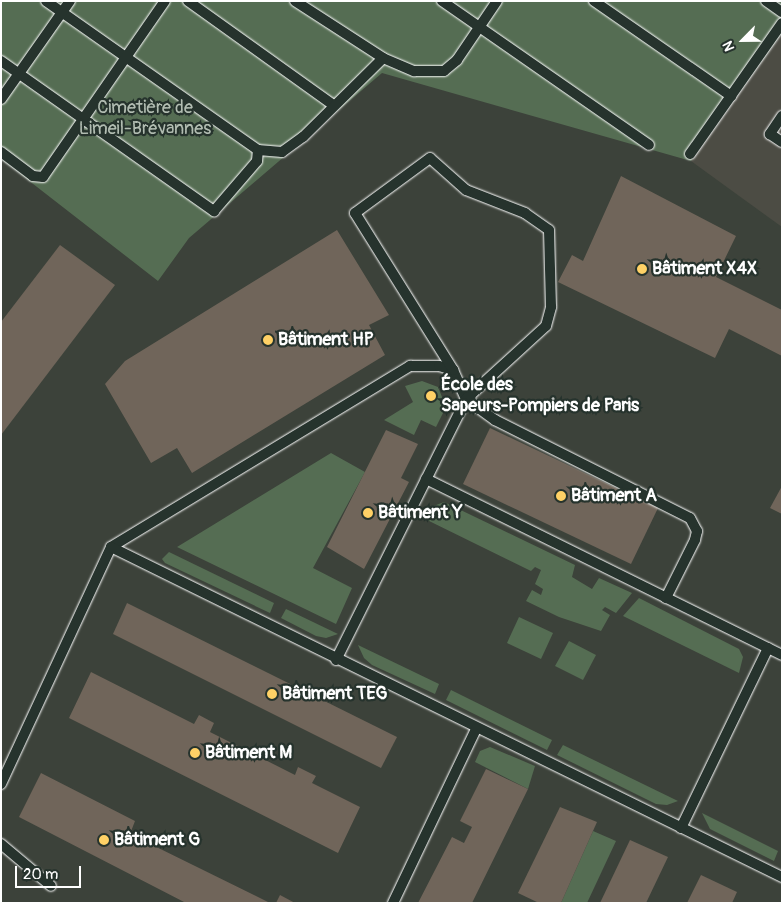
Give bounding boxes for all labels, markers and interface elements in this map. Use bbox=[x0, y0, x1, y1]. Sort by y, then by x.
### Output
north arrow bbox=[718, 15, 768, 65]
text: N bbox=[719, 38, 738, 54]
park label: Cimetière de Limeil-Brévannes bbox=[79, 98, 211, 140]
place label: Bâtiment X4X bbox=[652, 258, 757, 280]
marker: Bâtiment X4X bbox=[636, 263, 648, 275]
place label: Bâtiment HP bbox=[278, 329, 374, 351]
marker: Bâtiment HP bbox=[262, 334, 274, 346]
place label: École des Sapeurs-Pompiers de Paris bbox=[441, 375, 639, 418]
marker: École des Sapeurs-Pompiers de Paris bbox=[425, 390, 437, 402]
place label: Bâtiment A bbox=[571, 485, 657, 507]
marker: Bâtiment A bbox=[555, 490, 567, 502]
place label: Bâtiment Y bbox=[378, 502, 463, 524]
marker: Bâtiment Y bbox=[362, 507, 374, 519]
place label: Bâtiment TEG bbox=[282, 683, 388, 705]
marker: Bâtiment TEG bbox=[266, 688, 278, 700]
place label: Bâtiment M bbox=[205, 742, 292, 764]
marker: Bâtiment M bbox=[189, 747, 201, 759]
place label: Bâtiment G bbox=[114, 829, 200, 851]
marker: Bâtiment G bbox=[98, 834, 110, 846]
scale bar bbox=[18, 856, 84, 888]
text: 20 m bbox=[23, 865, 58, 884]

